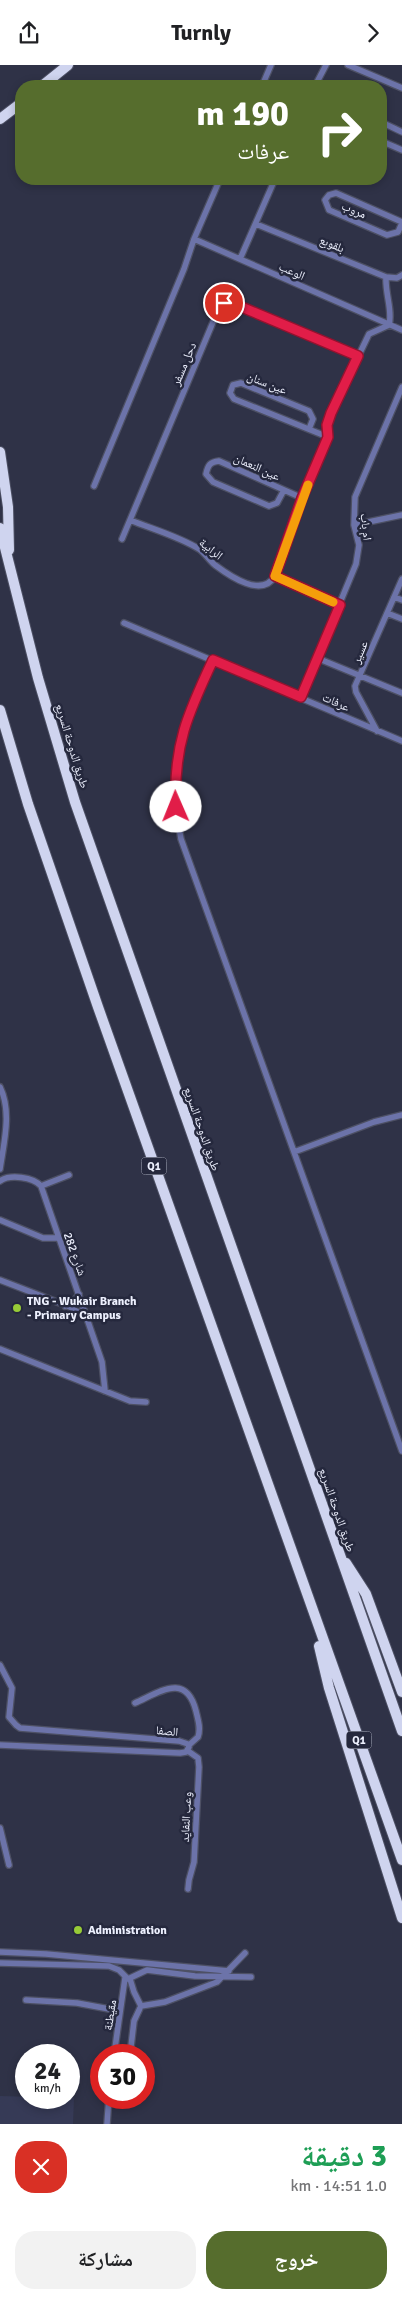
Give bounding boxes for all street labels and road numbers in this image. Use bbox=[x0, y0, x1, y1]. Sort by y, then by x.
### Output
street label: مروب bbox=[339, 199, 368, 222]
street label: بلقوبع bbox=[317, 233, 346, 256]
street label: الوعب bbox=[276, 259, 307, 284]
street label: دحل مسفر bbox=[168, 340, 200, 389]
street label: عين سنان bbox=[245, 369, 289, 398]
street label: عين النعمان bbox=[231, 451, 282, 484]
street label: ام باب bbox=[356, 513, 375, 541]
street label: الرابية bbox=[196, 535, 226, 563]
street label: عسير bbox=[349, 639, 372, 667]
street label: عرفات bbox=[320, 690, 352, 715]
street label: طريق الدوحة السريع bbox=[52, 702, 92, 790]
street label: طريق الدوحة السريع bbox=[180, 1085, 223, 1173]
road number: Q1 bbox=[142, 1157, 166, 1175]
street label: شارع 282 bbox=[60, 1231, 89, 1278]
street label: طريق الدوحة السريع bbox=[315, 1466, 358, 1554]
street label: الصفا bbox=[155, 1723, 179, 1740]
road number: Q1 bbox=[346, 1731, 372, 1749]
street label: وعب النفايد bbox=[178, 1791, 195, 1843]
street label: مقيطنة bbox=[101, 1999, 120, 2032]

